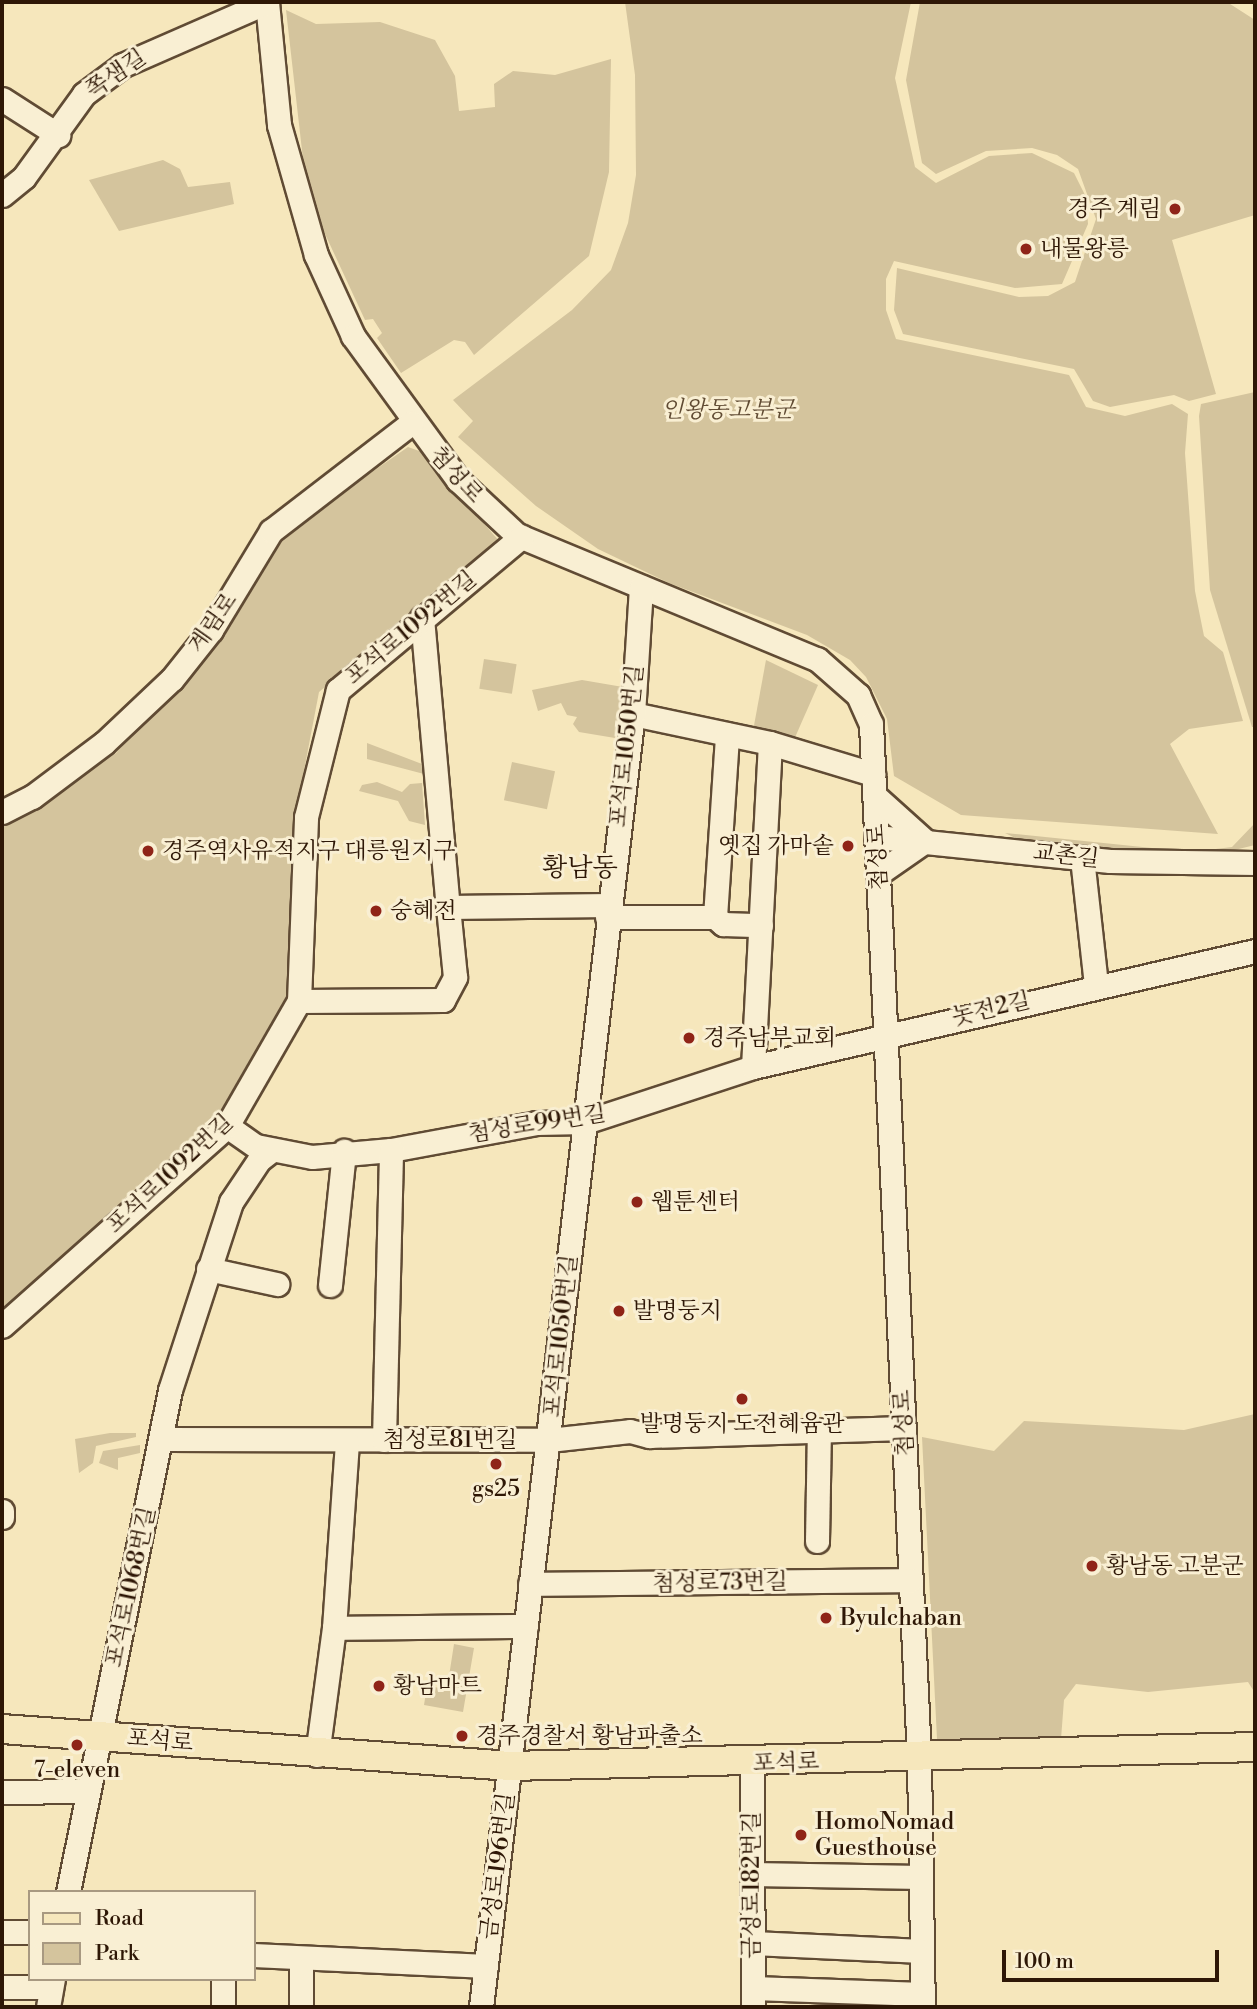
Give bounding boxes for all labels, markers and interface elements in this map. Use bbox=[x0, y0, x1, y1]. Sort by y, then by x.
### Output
street label: 쪽샘길 bbox=[81, 44, 151, 104]
place label: 경주 계림 bbox=[1067, 195, 1161, 223]
marker: 경주 계림 bbox=[1167, 201, 1183, 217]
place label: 내물왕릉 bbox=[1040, 235, 1129, 263]
marker: 내물왕릉 bbox=[1018, 241, 1034, 257]
park label: 인왕동고분군 bbox=[661, 396, 795, 424]
street label: 첨성로 bbox=[423, 441, 489, 509]
street label: 포석로1092번길 bbox=[340, 565, 482, 691]
street label: 계림로 bbox=[183, 588, 243, 658]
street label: 포석로1050번길 bbox=[605, 663, 649, 829]
street label: 첨성로 bbox=[862, 823, 894, 891]
place label: 옛집 가마솥 bbox=[718, 832, 834, 860]
place label: 경주역사유적지구 대릉원지구 bbox=[162, 837, 456, 865]
marker: 옛집 가마솥 bbox=[840, 838, 856, 854]
street label: 교촌길 bbox=[1031, 839, 1101, 873]
marker: 경주역사유적지구 대릉원지구 bbox=[140, 843, 156, 859]
district label: 황남동 bbox=[542, 853, 618, 885]
place label: 숭혜전 bbox=[390, 897, 457, 925]
marker: 숭혜전 bbox=[368, 903, 384, 919]
street label: 놋전2길 bbox=[949, 987, 1033, 1031]
place label: 경주남부교회 bbox=[703, 1024, 836, 1052]
marker: 경주남부교회 bbox=[681, 1030, 697, 1046]
street label: 첨성로99번길 bbox=[466, 1100, 608, 1148]
street label: 포석로1092번길 bbox=[101, 1108, 239, 1240]
place label: 웹툰센터 bbox=[651, 1188, 740, 1216]
marker: 웹툰센터 bbox=[629, 1194, 645, 1210]
street label: 포석로1050번길 bbox=[539, 1253, 583, 1419]
place label: 발명둥지 bbox=[633, 1297, 722, 1325]
marker: 발명둥지 bbox=[611, 1303, 627, 1319]
street label: 첨성로 bbox=[888, 1389, 920, 1457]
marker: 발명둥지 도전혜윰관 bbox=[734, 1391, 750, 1407]
place label: 발명둥지 도전혜윰관 bbox=[640, 1410, 844, 1438]
street label: 첨성로81번길 bbox=[383, 1426, 517, 1454]
marker: gs25 bbox=[488, 1456, 504, 1472]
place label: gs25 bbox=[472, 1475, 520, 1503]
street label: 포석로1068번길 bbox=[100, 1504, 162, 1670]
place label: 황남동 고분군 bbox=[1106, 1552, 1244, 1580]
marker: 황남동 고분군 bbox=[1084, 1558, 1100, 1574]
street label: 첨성로73번길 bbox=[652, 1568, 788, 1598]
place label: Byulchaban bbox=[840, 1604, 962, 1632]
marker: Byulchaban bbox=[818, 1610, 834, 1626]
place label: 황남마트 bbox=[393, 1672, 482, 1700]
marker: 황남마트 bbox=[371, 1678, 387, 1694]
place label: 경주경찰서 황남파출소 bbox=[476, 1722, 703, 1750]
street label: 포석로 bbox=[126, 1724, 194, 1758]
marker: 경주경찰서 황남파출소 bbox=[454, 1728, 470, 1744]
marker: 7-eleven bbox=[69, 1737, 85, 1753]
street label: 포석로 bbox=[752, 1748, 820, 1778]
place label: 7-eleven bbox=[34, 1756, 120, 1784]
street label: 금성로196번길 bbox=[475, 1791, 521, 1941]
place label: HomoNomad Guesthouse bbox=[815, 1808, 954, 1862]
street label: 금성로182번길 bbox=[738, 1811, 766, 1959]
marker: HomoNomad Guesthouse bbox=[793, 1827, 809, 1843]
legend bbox=[28, 1890, 256, 1981]
text: Road bbox=[95, 1906, 144, 1932]
scale bar bbox=[1005, 1936, 1222, 1980]
text: Park bbox=[95, 1941, 139, 1967]
text: 100 m bbox=[1015, 1949, 1074, 1975]

